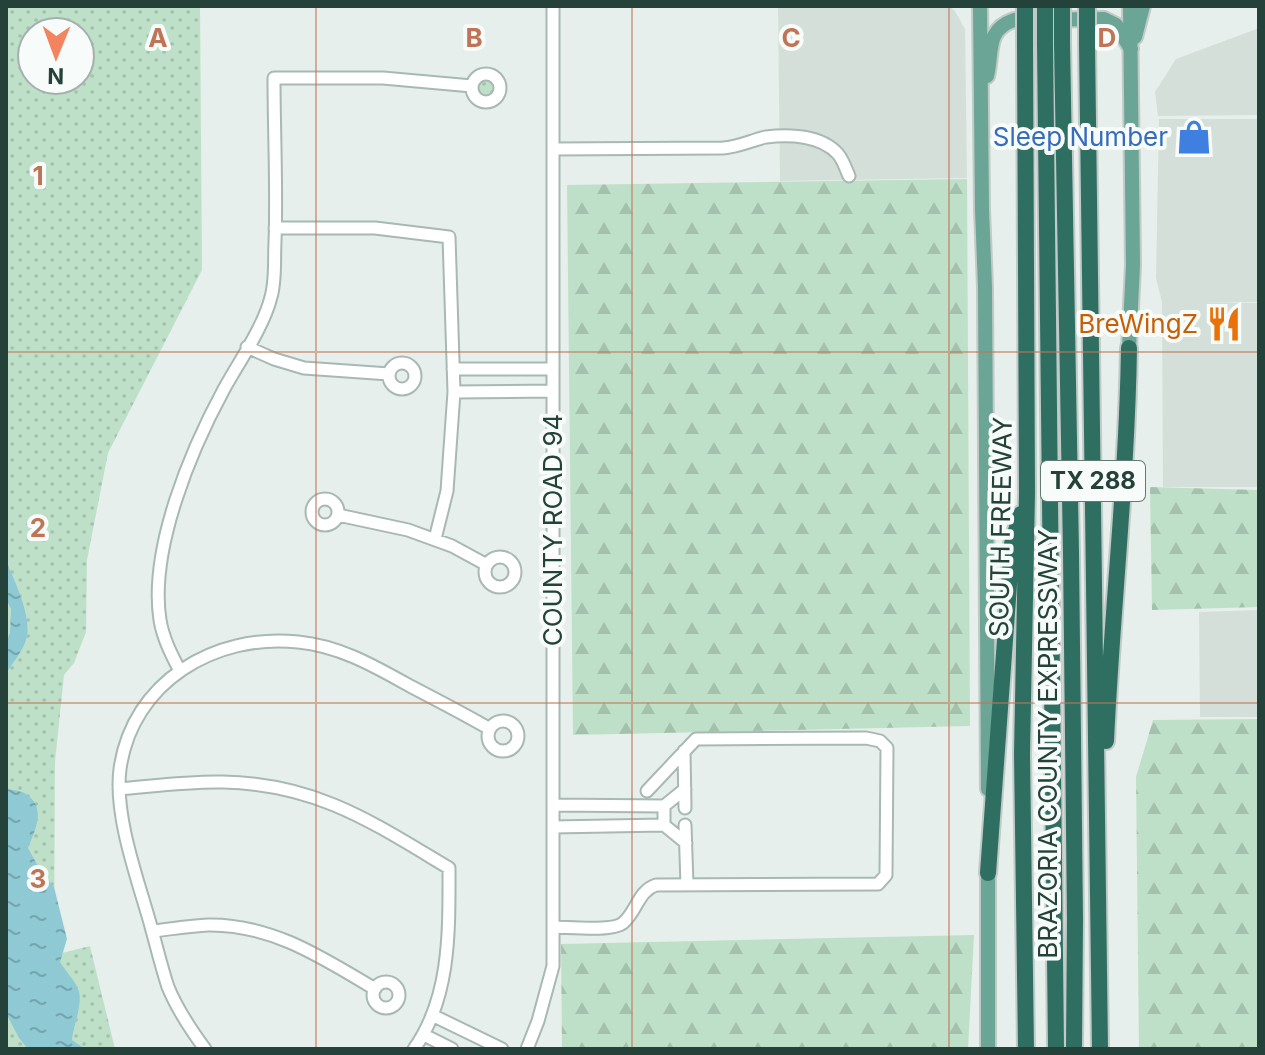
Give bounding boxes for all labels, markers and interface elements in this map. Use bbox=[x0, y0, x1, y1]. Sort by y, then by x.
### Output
north arrow bbox=[16, 16, 96, 96]
text: A bbox=[148, 22, 168, 53]
text: B bbox=[465, 22, 483, 53]
text: C bbox=[781, 22, 801, 53]
text: D bbox=[1098, 22, 1116, 53]
text: N bbox=[47, 63, 64, 89]
shop icon: Sleep Number bbox=[1175, 118, 1213, 156]
place label: Sleep Number bbox=[993, 121, 1168, 152]
text: 1 bbox=[32, 160, 44, 191]
restaurant icon: BreWingZ bbox=[1205, 305, 1243, 343]
place label: BreWingZ bbox=[1078, 308, 1198, 339]
street label: COUNTY ROAD 94 bbox=[537, 414, 568, 646]
street label: SOUTH FREEWAY bbox=[983, 416, 1018, 637]
road number: TX 288 bbox=[1041, 461, 1145, 501]
text: 2 bbox=[30, 512, 46, 543]
street label: BRAZORIA COUNTY EXPRESSWAY bbox=[1032, 529, 1063, 959]
text: 3 bbox=[30, 863, 46, 894]

